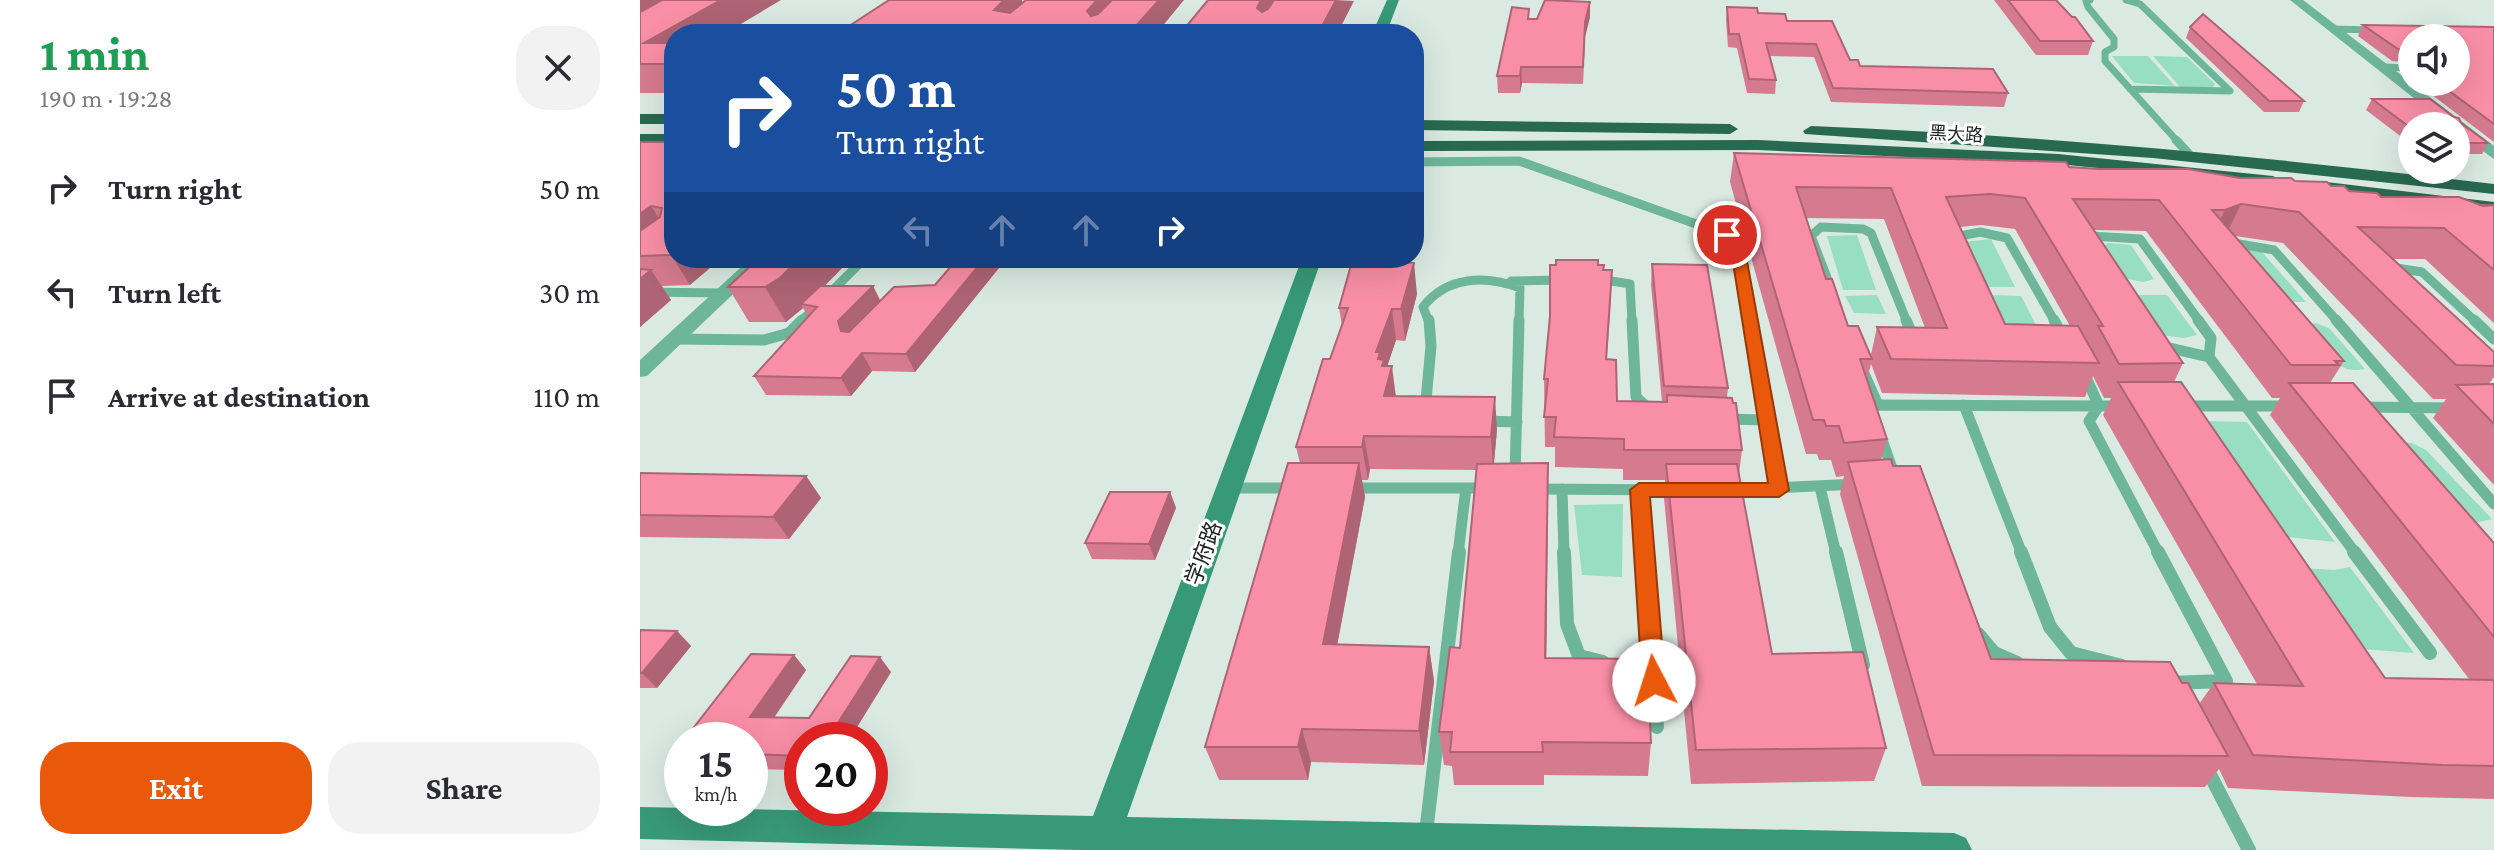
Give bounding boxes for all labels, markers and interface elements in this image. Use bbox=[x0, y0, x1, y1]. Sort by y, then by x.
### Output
map controls bbox=[2398, 24, 2470, 184]
button: sound bbox=[2398, 24, 2470, 96]
button: close bbox=[516, 26, 600, 110]
text: 1 min bbox=[40, 27, 149, 80]
icon: right bbox=[704, 56, 808, 160]
text: 50 m bbox=[836, 57, 956, 119]
text: 190 m · 19:28 bbox=[40, 84, 172, 113]
button: layers bbox=[2398, 112, 2470, 184]
text: Turn right bbox=[836, 122, 984, 162]
street label: 黑大路 bbox=[1929, 123, 1983, 145]
icon: right bbox=[40, 166, 84, 210]
text: Turn right bbox=[108, 172, 242, 205]
text: 50 m bbox=[539, 172, 600, 205]
pin bbox=[1693, 201, 1761, 269]
icon: left bbox=[896, 208, 940, 252]
icon: ahead bbox=[980, 208, 1024, 252]
icon: ahead bbox=[1064, 208, 1108, 252]
icon: right bbox=[1148, 208, 1192, 252]
icon: arrive bbox=[1705, 213, 1749, 257]
icon: left bbox=[40, 270, 84, 314]
text: Turn left bbox=[108, 276, 221, 309]
text: 30 m bbox=[539, 276, 600, 309]
icon: arrive bbox=[40, 374, 84, 418]
text: Arrive at destination bbox=[108, 380, 370, 413]
text: 110 m bbox=[533, 380, 600, 413]
street label: 学府路 bbox=[1180, 518, 1227, 588]
position arrow bbox=[1612, 639, 1696, 723]
speed limit sign: 20 bbox=[784, 722, 888, 826]
text: 15 bbox=[699, 741, 733, 786]
button: Exit bbox=[40, 742, 312, 834]
button: Share bbox=[328, 742, 600, 834]
text: km/h bbox=[694, 783, 738, 805]

